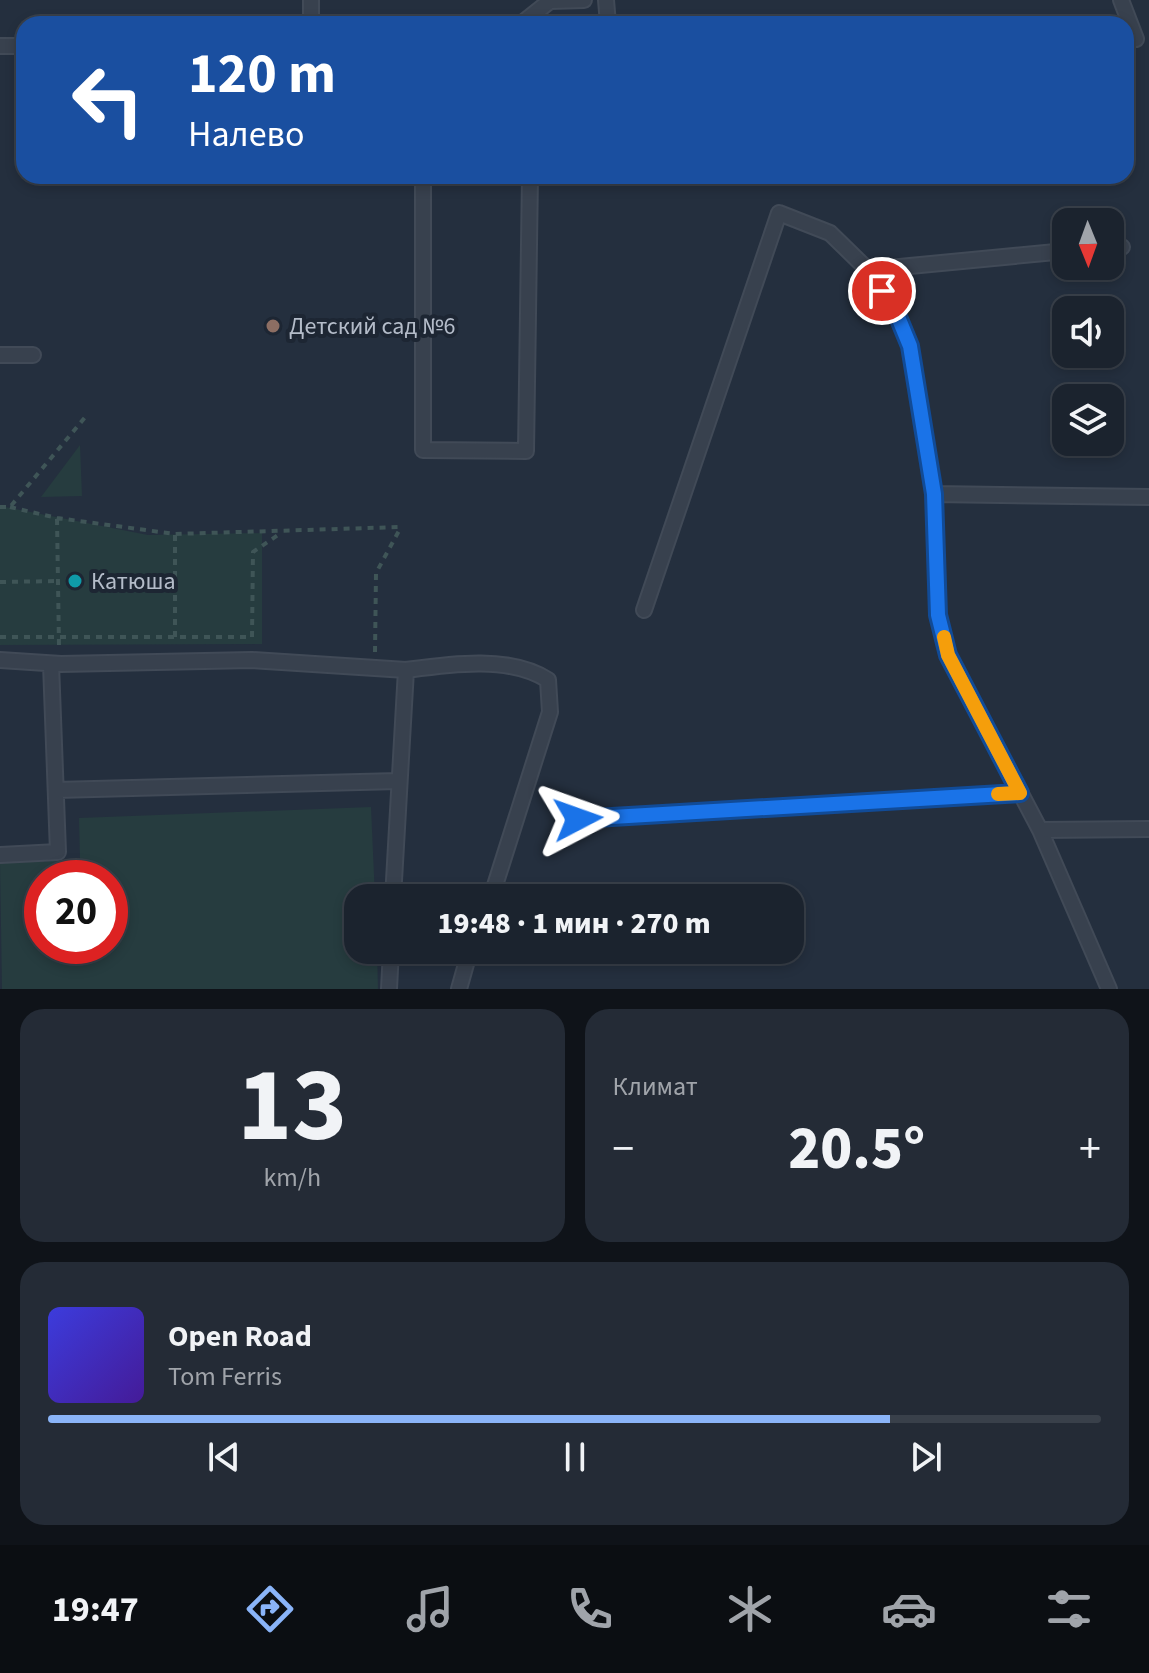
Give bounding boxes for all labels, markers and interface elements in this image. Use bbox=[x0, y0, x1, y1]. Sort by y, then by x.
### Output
text: 120 m bbox=[188, 35, 336, 114]
icon: left bbox=[56, 48, 160, 152]
text: Налево bbox=[188, 109, 304, 160]
north arrow bbox=[1052, 208, 1124, 280]
map controls bbox=[1052, 208, 1124, 456]
pin bbox=[848, 257, 916, 325]
icon: arrive bbox=[860, 269, 904, 313]
button: sound bbox=[1052, 296, 1124, 368]
place label: Детский сад №6 bbox=[289, 309, 455, 344]
marker: Детский сад №6 bbox=[264, 317, 282, 335]
button: layers bbox=[1052, 384, 1124, 456]
place label: Катюша bbox=[91, 564, 176, 599]
marker: Катюша bbox=[66, 572, 84, 590]
position arrow bbox=[536, 777, 620, 861]
speed limit sign: 20 bbox=[24, 860, 128, 964]
text: 19:48 · 1 мин · 270 m bbox=[437, 902, 711, 945]
text: 13 bbox=[237, 1033, 347, 1181]
text: Климат bbox=[613, 1068, 698, 1105]
text: 20.5° bbox=[788, 1107, 925, 1192]
text: − bbox=[613, 1118, 634, 1181]
text: + bbox=[1079, 1118, 1101, 1181]
text: km/h bbox=[263, 1159, 321, 1196]
text: Open Road bbox=[168, 1315, 312, 1358]
text: Tom Ferris bbox=[168, 1358, 282, 1395]
icon: previous bbox=[202, 1435, 246, 1479]
icon: pause bbox=[553, 1435, 597, 1479]
icon: next bbox=[904, 1435, 948, 1479]
icon: directions bbox=[242, 1581, 298, 1637]
icon: music bbox=[402, 1581, 458, 1637]
icon: phone bbox=[562, 1581, 618, 1637]
icon: climate bbox=[722, 1581, 778, 1637]
icon: car bbox=[881, 1581, 937, 1637]
icon: filters bbox=[1041, 1581, 1097, 1637]
text: 19:47 bbox=[52, 1584, 139, 1635]

